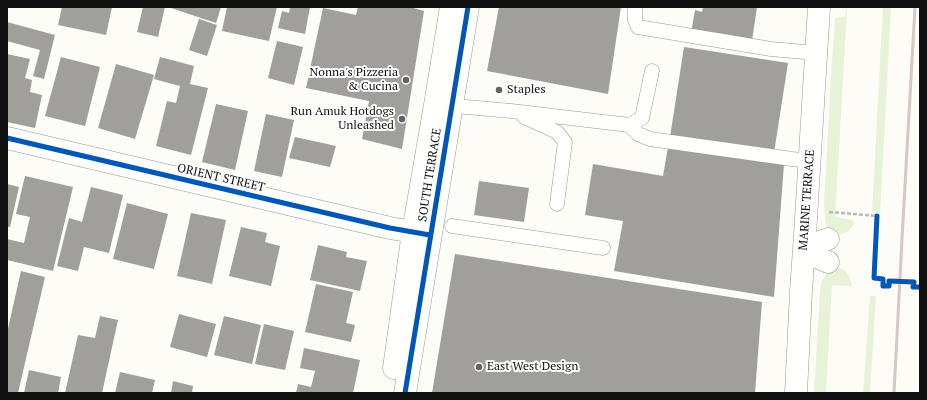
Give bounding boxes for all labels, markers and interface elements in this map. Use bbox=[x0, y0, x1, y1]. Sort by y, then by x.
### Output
place label: Nonna's Pizzeria & Cucina bbox=[309, 66, 398, 94]
marker: Nonna's Pizzeria & Cucina bbox=[401, 75, 411, 85]
place label: Staples bbox=[507, 83, 546, 97]
marker: Staples bbox=[494, 85, 504, 95]
place label: Run Amuk Hotdogs Unleashed bbox=[290, 105, 394, 133]
marker: Run Amuk Hotdogs Unleashed bbox=[397, 114, 407, 124]
street label: SOUTH TERRACE bbox=[416, 127, 444, 223]
street label: MARINE TERRACE bbox=[796, 149, 818, 251]
street label: ORIENT STREET bbox=[176, 161, 266, 195]
place label: East West Design bbox=[487, 360, 578, 374]
marker: East West Design bbox=[474, 362, 484, 372]

